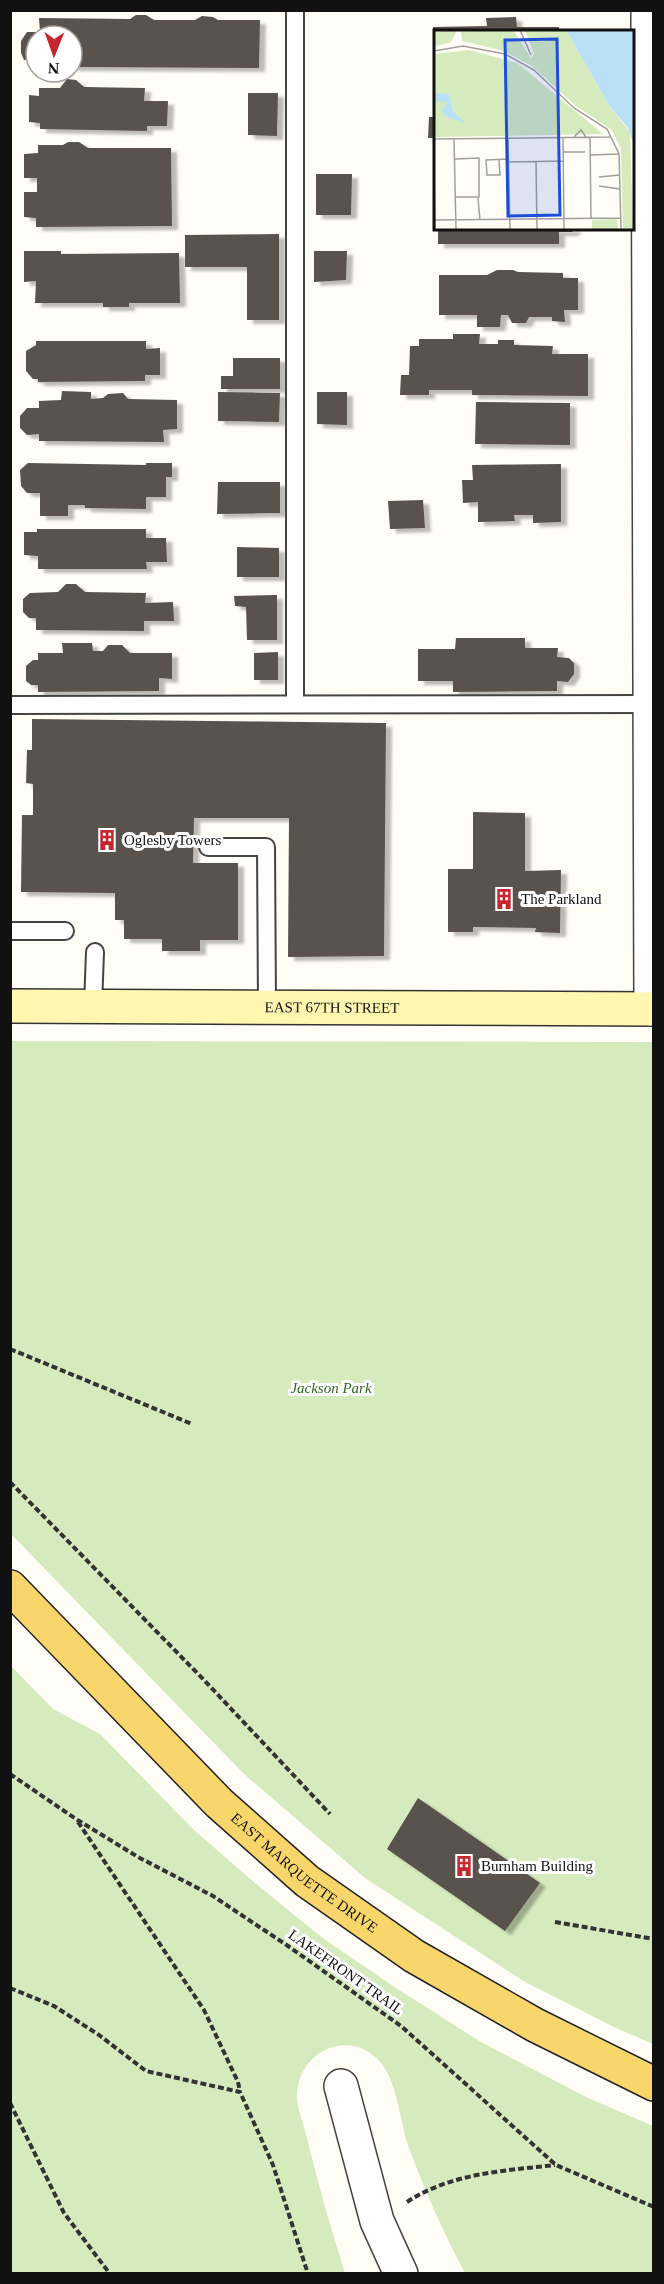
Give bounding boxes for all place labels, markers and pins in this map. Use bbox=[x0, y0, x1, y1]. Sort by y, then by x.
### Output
building icon: Oglesby Towers bbox=[95, 828, 119, 852]
place label: Oglesby Towers bbox=[124, 832, 222, 848]
building icon: The Parkland bbox=[492, 887, 516, 911]
place label: The Parkland bbox=[521, 891, 602, 907]
building icon: Burnham Building bbox=[452, 1854, 476, 1878]
place label: Burnham Building bbox=[481, 1858, 594, 1874]

